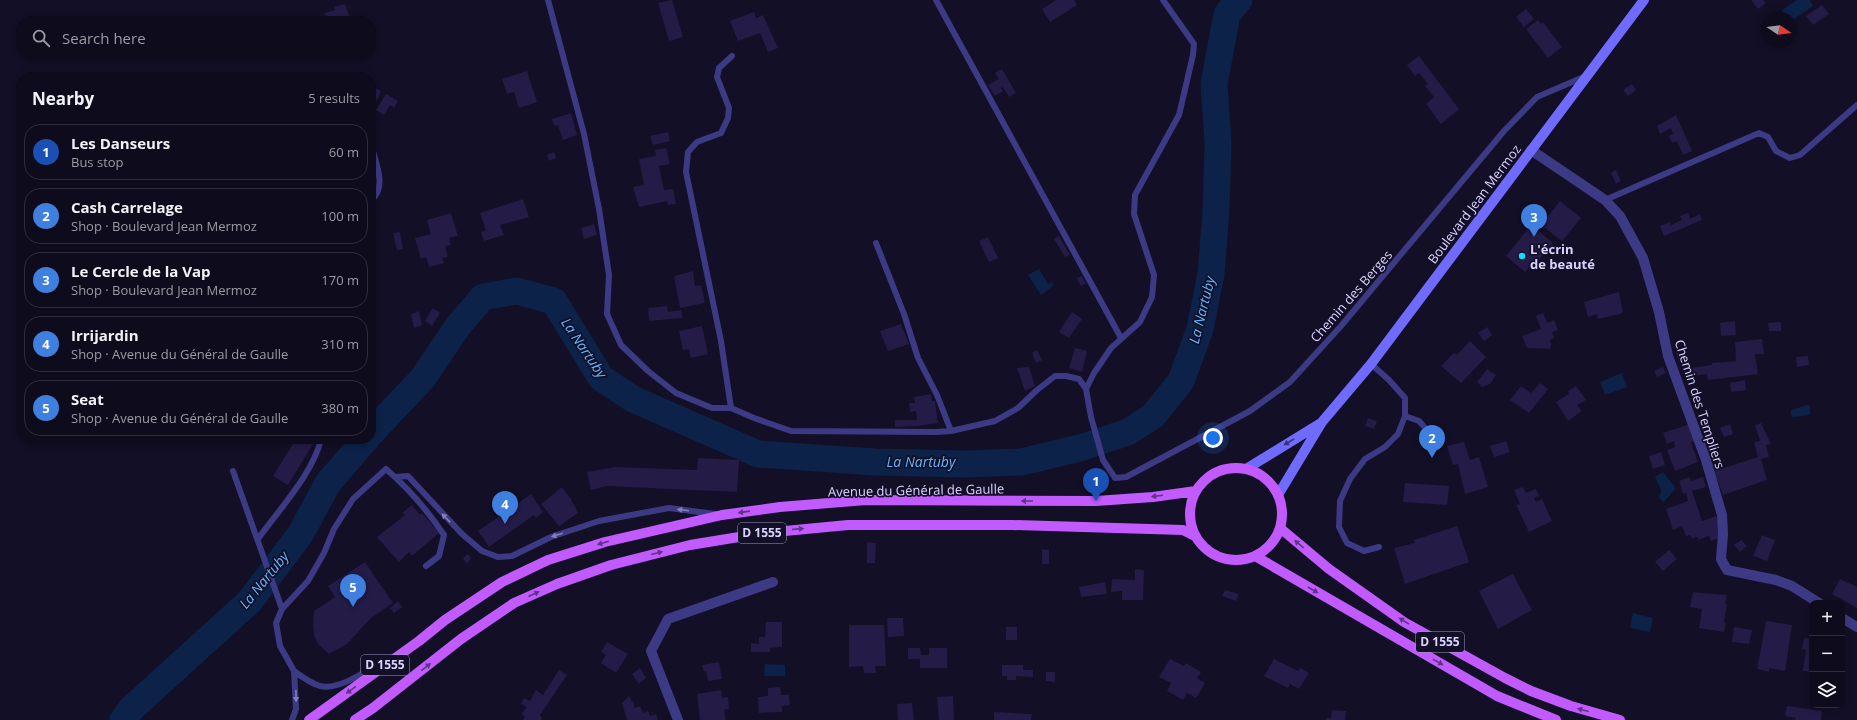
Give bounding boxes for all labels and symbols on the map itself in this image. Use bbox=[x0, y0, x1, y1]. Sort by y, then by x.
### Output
north arrow bbox=[1761, 12, 1797, 48]
street label: Boulevard Jean Mermoz bbox=[1423, 141, 1525, 267]
pin: 3 bbox=[1521, 204, 1547, 237]
place label: L'écrin de beauté bbox=[1530, 240, 1595, 273]
street label: Chemin des Berges bbox=[1306, 246, 1396, 346]
marker: L'écrin de beauté bbox=[1517, 251, 1527, 261]
water label: La Nartuby bbox=[1184, 273, 1219, 346]
water label: La Nartuby bbox=[557, 314, 612, 383]
street label: Chemin des Templiers bbox=[1671, 337, 1729, 471]
pin: 2 bbox=[1419, 425, 1445, 458]
your location bbox=[1203, 428, 1223, 448]
one-way arrow bbox=[1283, 439, 1295, 446]
water label: La Nartuby bbox=[887, 452, 957, 471]
pin: 1 bbox=[1083, 468, 1109, 501]
street label: Avenue du Général de Gaulle bbox=[828, 479, 1004, 501]
pin: 4 bbox=[492, 491, 518, 524]
one-way arrow bbox=[1151, 493, 1163, 499]
one-way arrow bbox=[1020, 498, 1033, 504]
one-way arrow bbox=[677, 507, 690, 513]
one-way arrow bbox=[738, 509, 750, 515]
one-way arrow bbox=[441, 513, 451, 523]
road number: D 1555 bbox=[738, 523, 786, 543]
one-way arrow bbox=[792, 526, 804, 533]
one-way arrow bbox=[551, 532, 563, 538]
one-way arrow bbox=[597, 540, 609, 546]
one-way arrow bbox=[1294, 540, 1305, 549]
water label: La Nartuby bbox=[235, 546, 294, 612]
one-way arrow bbox=[650, 550, 663, 556]
pin: 5 bbox=[340, 574, 366, 607]
one-way arrow bbox=[1307, 586, 1319, 593]
one-way arrow bbox=[528, 591, 539, 597]
one-way arrow bbox=[1398, 618, 1410, 625]
road number: D 1555 bbox=[1416, 632, 1464, 652]
road number: D 1555 bbox=[361, 655, 409, 675]
one-way arrow bbox=[1432, 659, 1444, 665]
one-way arrow bbox=[421, 662, 432, 671]
one-way arrow bbox=[345, 686, 356, 694]
one-way arrow bbox=[293, 690, 299, 703]
one-way arrow bbox=[1576, 707, 1588, 713]

